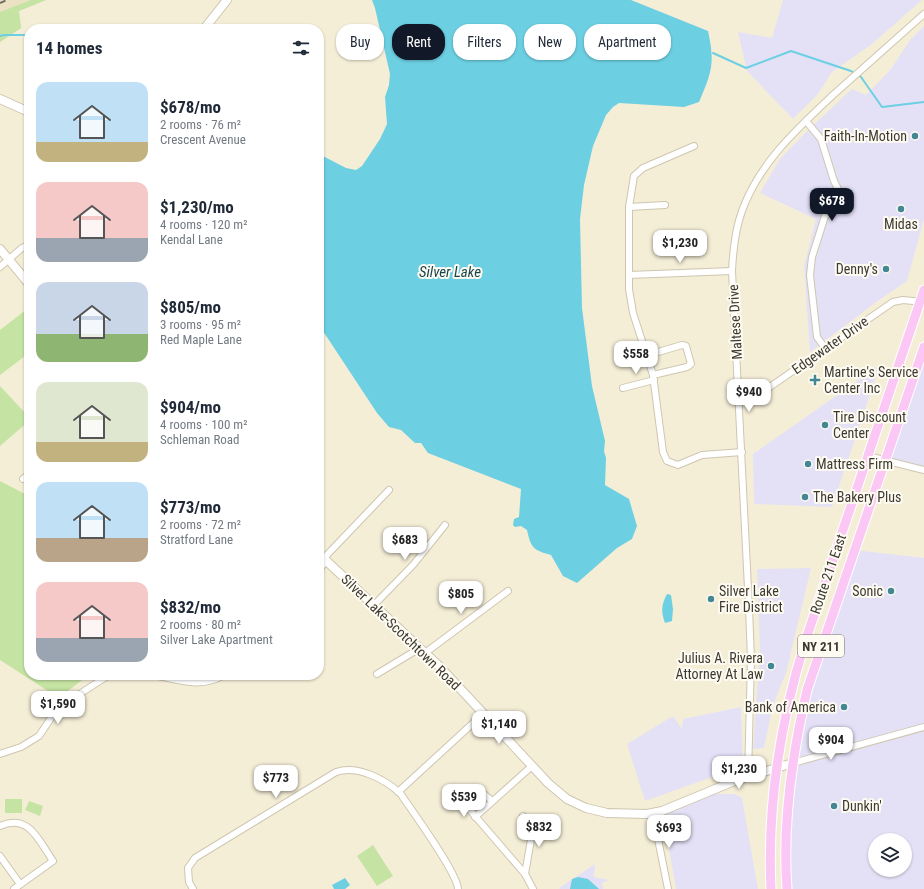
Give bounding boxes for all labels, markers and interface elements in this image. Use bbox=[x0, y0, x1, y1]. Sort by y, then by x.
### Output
chip: Buy bbox=[336, 24, 384, 60]
chip: Rent bbox=[392, 24, 445, 60]
chip: Filters bbox=[453, 24, 516, 60]
chip: New bbox=[524, 24, 576, 60]
chip: Apartment bbox=[584, 24, 671, 60]
icon: filters bbox=[290, 37, 312, 59]
text: 14 homes bbox=[36, 38, 102, 58]
text: $678/mo bbox=[160, 97, 221, 117]
icon: home bbox=[68, 98, 116, 146]
text: 2 rooms · 76 m² bbox=[160, 117, 241, 132]
place label: Faith-In-Motion bbox=[824, 128, 907, 144]
marker: Faith-In-Motion bbox=[910, 131, 920, 141]
text: Crescent Avenue bbox=[160, 132, 246, 147]
pin: $678 bbox=[808, 188, 856, 222]
text: $678 bbox=[819, 193, 845, 208]
text: $1,230/mo bbox=[160, 197, 234, 217]
icon: home bbox=[68, 198, 116, 246]
marker: Midas bbox=[896, 204, 906, 214]
place label: Midas bbox=[884, 216, 918, 232]
text: 4 rooms · 120 m² bbox=[160, 217, 247, 232]
pin: $1,230 bbox=[647, 230, 713, 264]
text: Kendal Lane bbox=[160, 232, 223, 247]
text: $1,230 bbox=[662, 235, 698, 250]
place label: Denny's bbox=[836, 261, 878, 277]
water label: Silver Lake bbox=[419, 263, 481, 281]
marker: Denny's bbox=[881, 264, 891, 274]
street label: Maltese Drive bbox=[725, 284, 745, 360]
text: $805/mo bbox=[160, 297, 221, 317]
icon: home bbox=[68, 298, 116, 346]
street label: Edgewater Drive bbox=[789, 313, 871, 377]
text: 3 rooms · 95 m² bbox=[160, 317, 241, 332]
text: Red Maple Lane bbox=[160, 332, 242, 347]
pin: $558 bbox=[612, 341, 660, 375]
text: $558 bbox=[623, 346, 649, 361]
place label: Martine's Service Center Inc bbox=[824, 364, 919, 396]
marker: Martine's Service Center Inc bbox=[809, 374, 821, 386]
pin: $940 bbox=[725, 379, 773, 413]
text: $940 bbox=[736, 384, 762, 399]
text: $904/mo bbox=[160, 397, 221, 417]
icon: home bbox=[68, 398, 116, 446]
place label: Tire Discount Center bbox=[833, 409, 906, 441]
text: 4 rooms · 100 m² bbox=[160, 417, 247, 432]
marker: Tire Discount Center bbox=[820, 420, 830, 430]
text: Schleman Road bbox=[160, 432, 240, 447]
place label: Mattress Firm bbox=[816, 456, 893, 472]
marker: Mattress Firm bbox=[803, 459, 813, 469]
place label: The Bakery Plus bbox=[813, 489, 901, 505]
marker: The Bakery Plus bbox=[800, 492, 810, 502]
text: $773/mo bbox=[160, 497, 221, 517]
icon: home bbox=[68, 498, 116, 546]
text: 2 rooms · 72 m² bbox=[160, 517, 241, 532]
pin: $683 bbox=[381, 527, 429, 561]
text: Stratford Lane bbox=[160, 532, 233, 547]
text: $683 bbox=[392, 532, 418, 547]
street label: Route 211 East bbox=[807, 532, 849, 616]
street label: Silver Lake-Scotchtown Road bbox=[338, 571, 464, 693]
pin: $805 bbox=[437, 581, 485, 615]
place label: Silver Lake Fire District bbox=[719, 583, 783, 615]
place label: Sonic bbox=[852, 583, 883, 599]
text: $805 bbox=[448, 586, 474, 601]
marker: Sonic bbox=[886, 586, 896, 596]
marker: Silver Lake Fire District bbox=[706, 594, 716, 604]
text: $832/mo bbox=[160, 597, 221, 617]
icon: home bbox=[68, 598, 116, 646]
text: 2 rooms · 80 m² bbox=[160, 617, 241, 632]
text: Silver Lake Apartment bbox=[160, 632, 273, 647]
road number: NY 211 bbox=[798, 635, 844, 657]
place label: Julius A. Rivera Attorney At Law bbox=[676, 650, 763, 682]
marker: Julius A. Rivera Attorney At Law bbox=[766, 661, 776, 671]
pin: $1,590 bbox=[25, 691, 91, 725]
text: $1,590 bbox=[40, 696, 76, 711]
place label: Bank of America bbox=[745, 699, 836, 715]
marker: Bank of America bbox=[839, 702, 849, 712]
pin: $1,140 bbox=[466, 711, 532, 745]
text: $1,140 bbox=[481, 716, 517, 731]
pin: $904 bbox=[807, 727, 855, 761]
text: $904 bbox=[818, 732, 844, 747]
pin: $1,230 bbox=[706, 756, 772, 790]
text: $1,230 bbox=[721, 761, 757, 776]
pin: $773 bbox=[252, 765, 300, 799]
text: $773 bbox=[263, 770, 289, 785]
pin: $539 bbox=[440, 784, 488, 818]
text: $539 bbox=[451, 789, 477, 804]
place label: Dunkin' bbox=[842, 798, 882, 814]
marker: Dunkin' bbox=[829, 801, 839, 811]
pin: $832 bbox=[515, 814, 563, 848]
pin: $693 bbox=[645, 815, 693, 849]
text: $832 bbox=[526, 819, 552, 834]
text: $693 bbox=[656, 820, 682, 835]
map controls bbox=[868, 833, 912, 877]
button: layers bbox=[868, 833, 912, 877]

